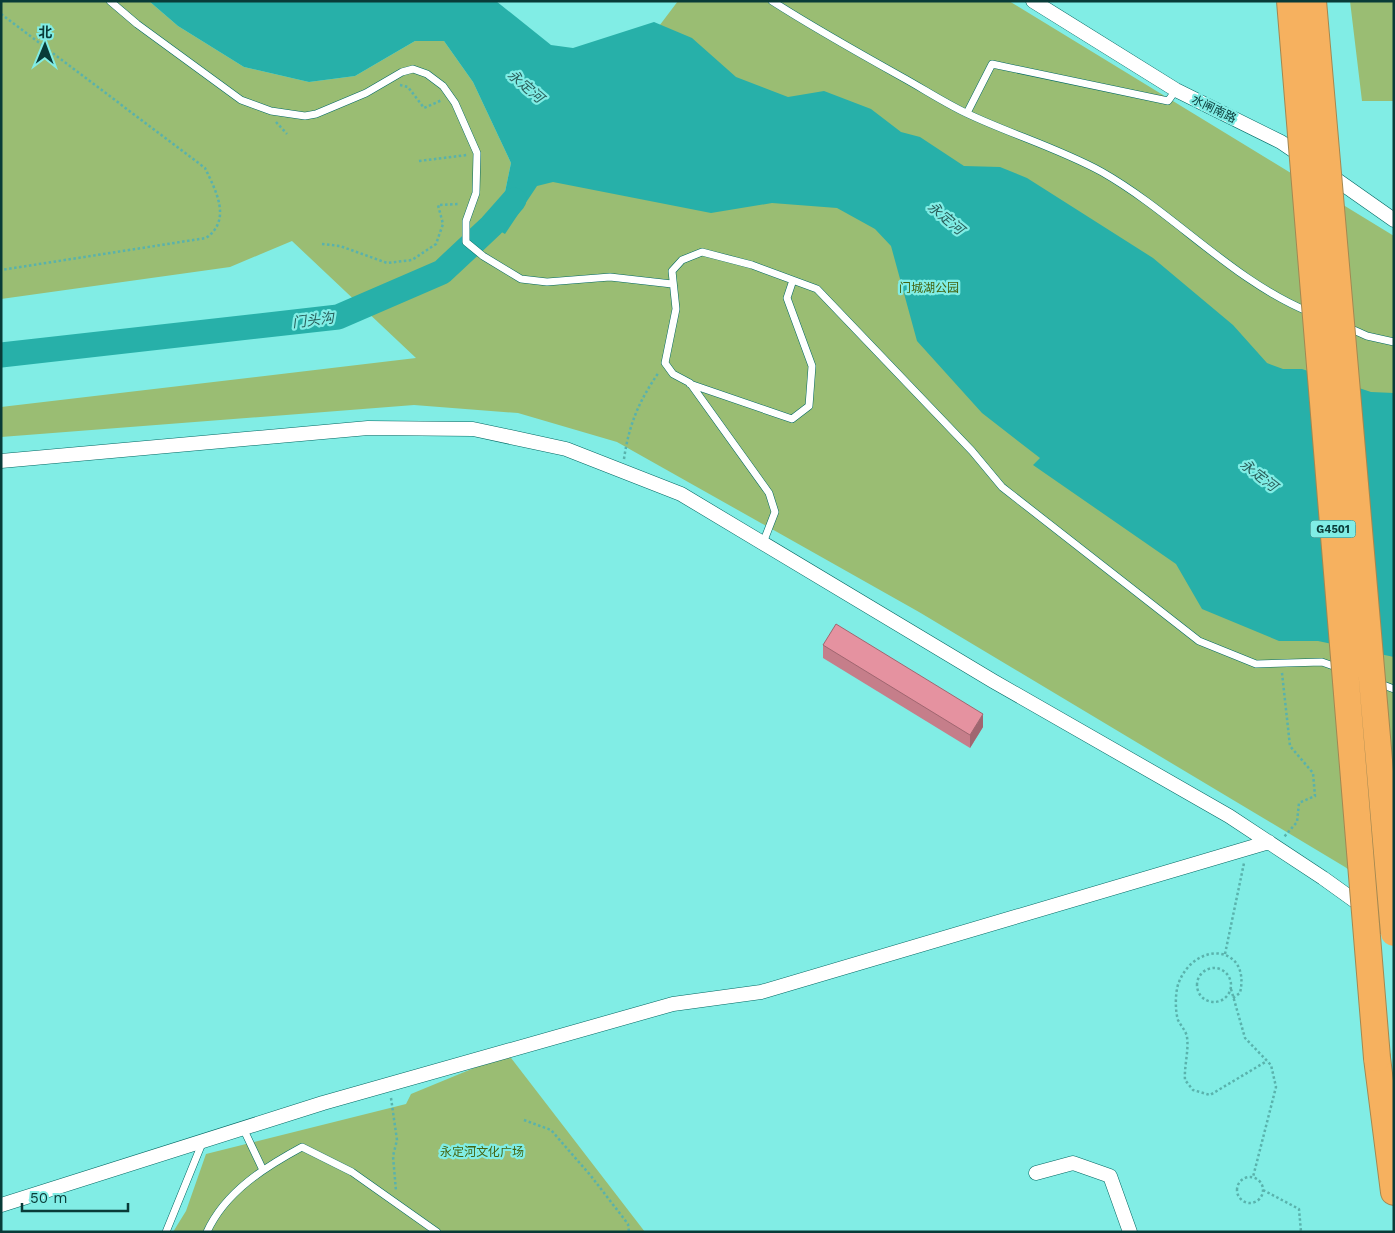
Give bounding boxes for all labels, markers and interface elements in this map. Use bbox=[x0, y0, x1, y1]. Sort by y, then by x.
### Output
north arrow bbox=[20, 20, 70, 70]
text: 北 bbox=[38, 24, 52, 40]
water label: 永定河 bbox=[505, 66, 549, 108]
street label: 水闸南路 bbox=[1189, 92, 1239, 126]
water label: 永定河 bbox=[925, 198, 970, 240]
park label: 门城湖公园 bbox=[899, 281, 959, 295]
water label: 门头沟 bbox=[291, 309, 337, 330]
water label: 永定河 bbox=[1238, 456, 1283, 496]
road number: G4501 bbox=[1310, 520, 1356, 538]
park label: 永定河文化广场 bbox=[440, 1145, 524, 1159]
scale bar bbox=[22, 1180, 129, 1212]
text: 50 m bbox=[30, 1189, 67, 1207]

